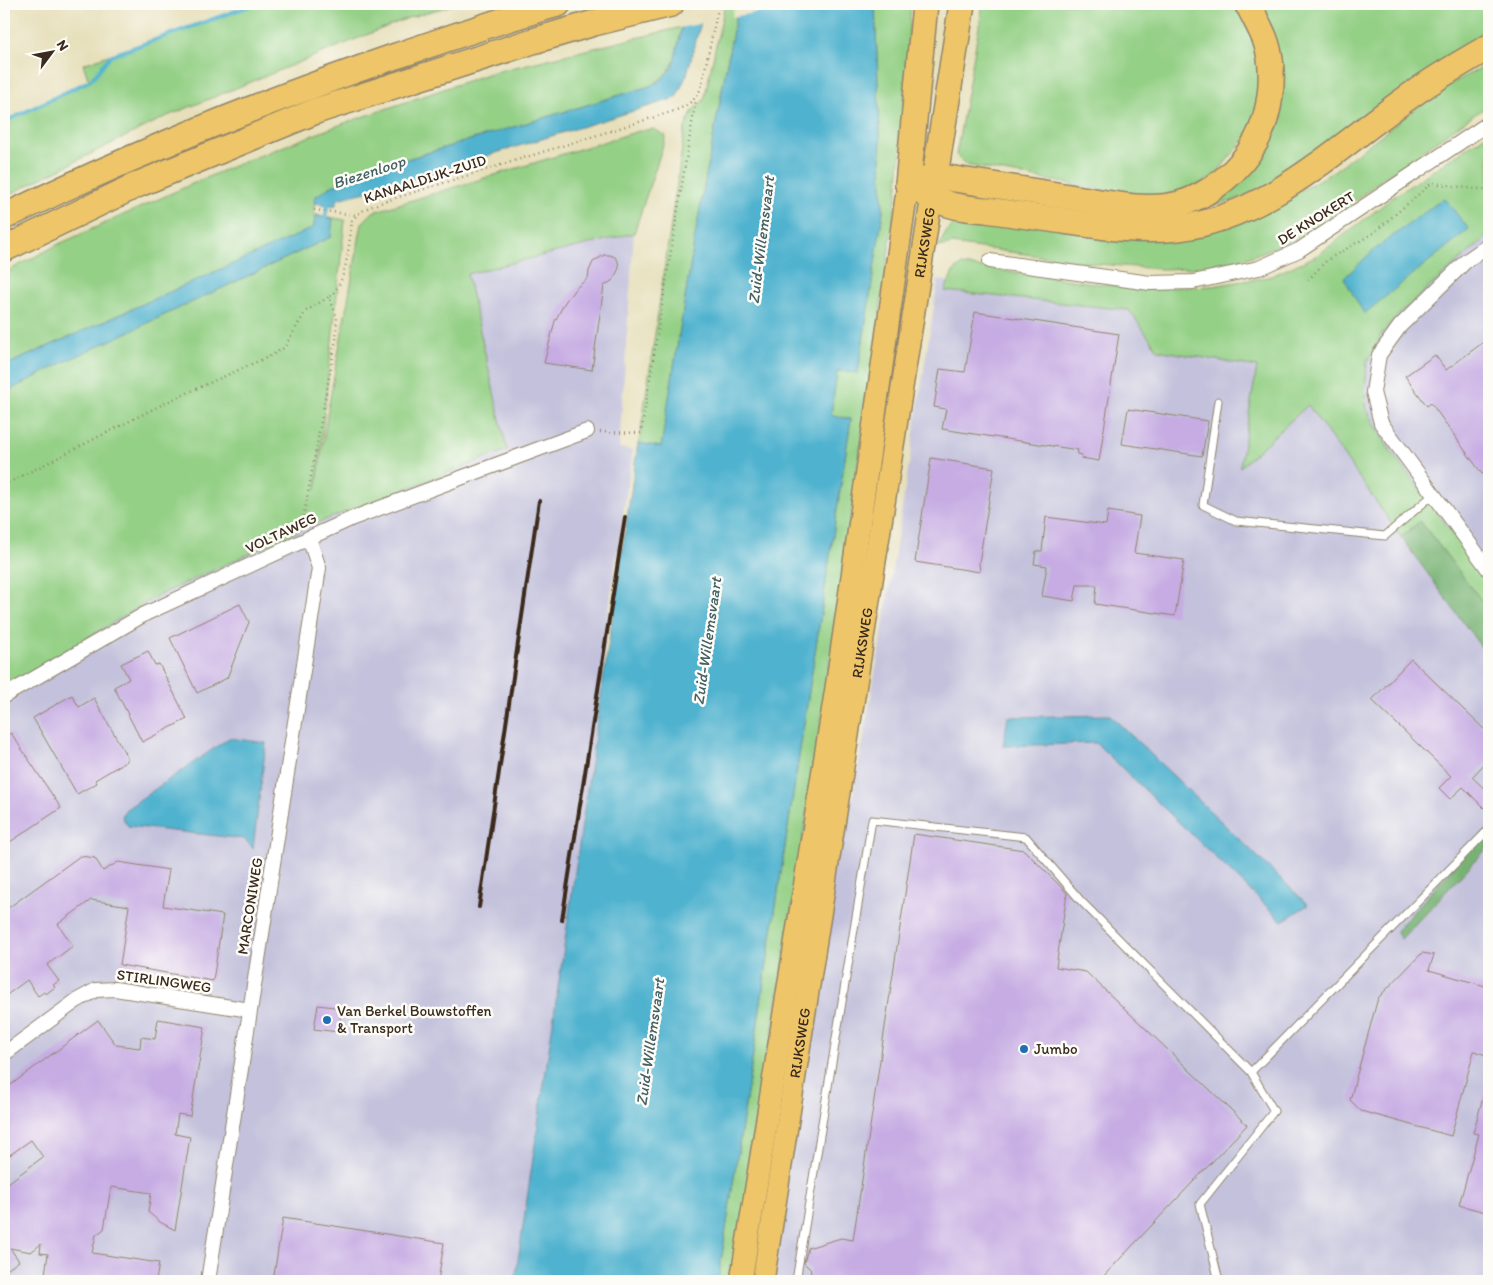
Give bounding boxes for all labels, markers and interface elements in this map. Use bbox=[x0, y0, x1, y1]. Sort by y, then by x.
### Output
north arrow bbox=[28, 28, 78, 78]
text: N bbox=[53, 37, 72, 54]
water label: Biezenloop bbox=[330, 151, 408, 193]
street label: KANAALDIJK-ZUID bbox=[361, 151, 489, 207]
water label: Zuid-Willemsvaart bbox=[744, 173, 778, 305]
street label: DE KNOKERT bbox=[1274, 187, 1358, 249]
street label: RIJKSWEG bbox=[910, 206, 939, 279]
street label: VOLTAWEG bbox=[242, 509, 320, 557]
water label: Zuid-Willemsvaart bbox=[689, 574, 726, 706]
street label: RIJKSWEG bbox=[848, 606, 877, 679]
street label: MARCONIWEG bbox=[233, 856, 267, 956]
street label: STIRLINGWEG bbox=[116, 965, 212, 997]
water label: Zuid-Willemsvaart bbox=[632, 975, 669, 1107]
place label: Van Berkel Bouwstoffen & Transport bbox=[337, 1002, 492, 1037]
street label: RIJKSWEG bbox=[786, 1006, 814, 1079]
marker: Van Berkel Bouwstoffen & Transport bbox=[321, 1014, 333, 1026]
place label: Jumbo bbox=[1034, 1040, 1078, 1058]
marker: Jumbo bbox=[1018, 1043, 1030, 1055]

